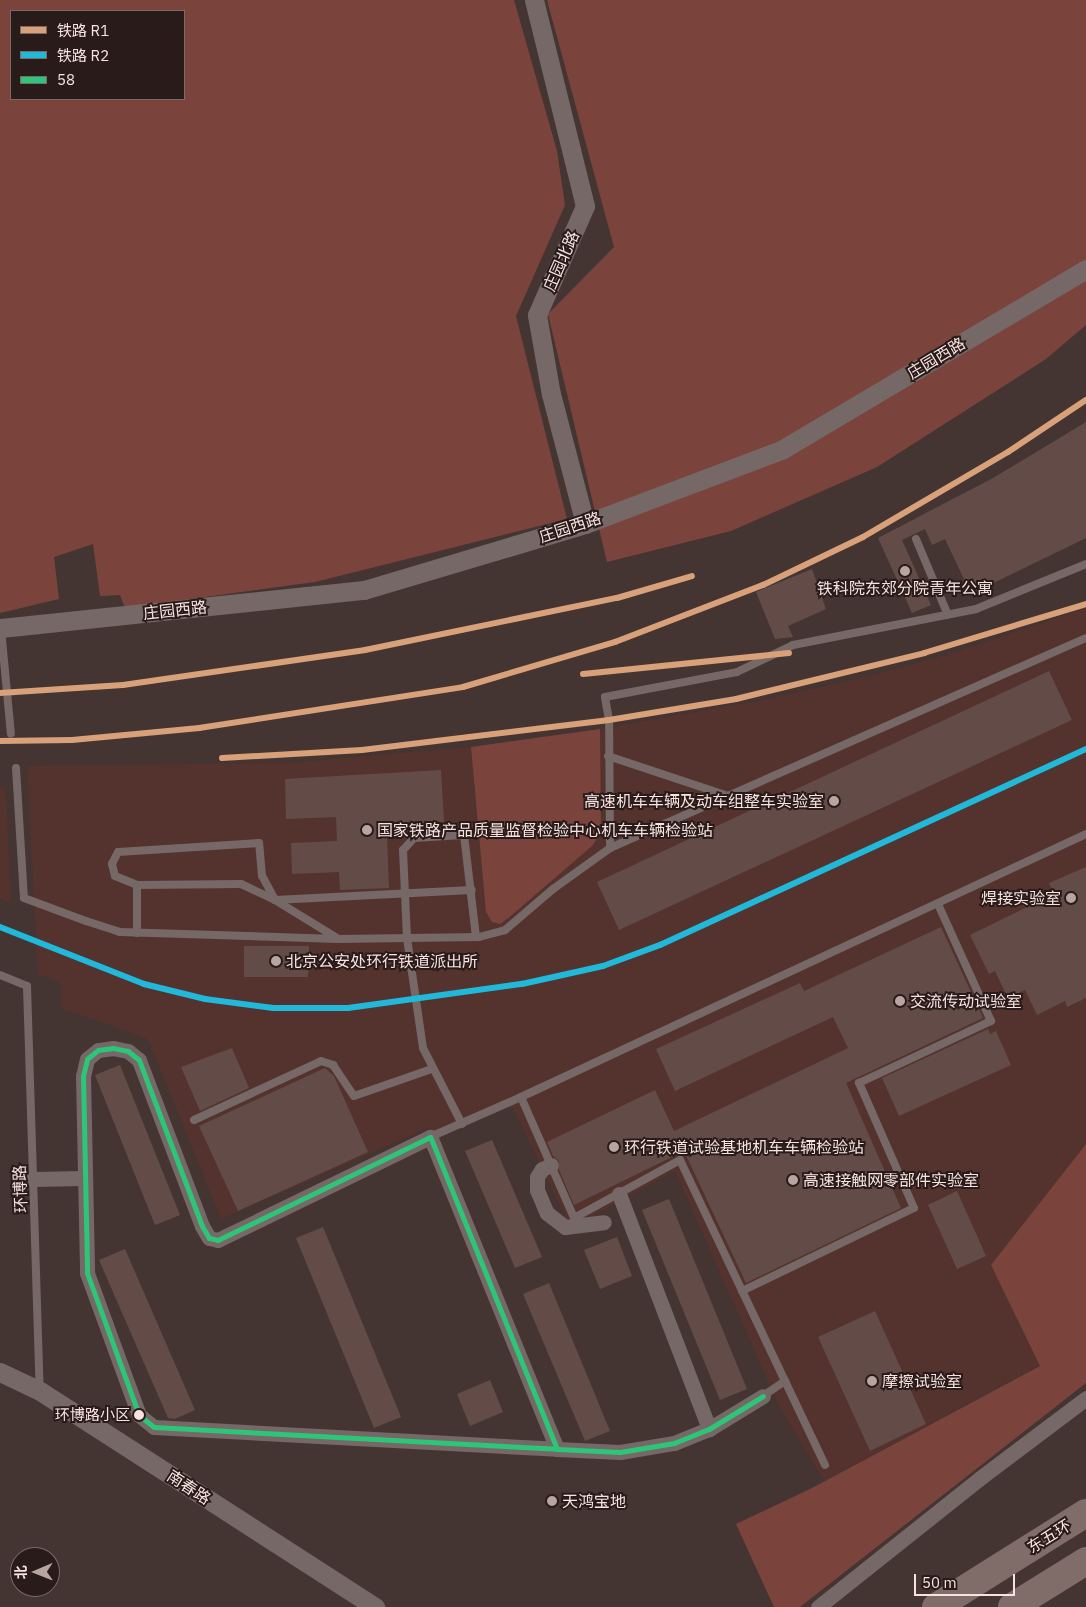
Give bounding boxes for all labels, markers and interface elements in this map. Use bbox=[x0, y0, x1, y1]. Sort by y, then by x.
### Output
legend bbox=[10, 10, 185, 100]
text: 铁路 R1 bbox=[57, 21, 109, 40]
text: 铁路 R2 bbox=[57, 46, 109, 65]
text: 58 bbox=[57, 70, 75, 89]
street label: 庄园北路 bbox=[539, 228, 583, 294]
street label: 庄园西路 bbox=[904, 333, 968, 383]
street label: 庄园西路 bbox=[537, 508, 603, 546]
marker: 铁科院东郊分院青年公寓 bbox=[899, 565, 911, 577]
place label: 铁科院东郊分院青年公寓 bbox=[817, 578, 993, 598]
street label: 庄园西路 bbox=[142, 597, 208, 623]
place label: 高速机车车辆及动车组整车实验室 bbox=[584, 791, 824, 811]
marker: 高速机车车辆及动车组整车实验室 bbox=[828, 795, 840, 807]
place label: 国家铁路产品质量监督检验中心机车车辆检验站 bbox=[377, 820, 713, 840]
marker: 国家铁路产品质量监督检验中心机车车辆检验站 bbox=[361, 824, 373, 836]
place label: 焊接实验室 bbox=[981, 888, 1061, 908]
marker: 焊接实验室 bbox=[1065, 892, 1077, 904]
place label: 北京公安处环行铁道派出所 bbox=[286, 951, 478, 971]
marker: 北京公安处环行铁道派出所 bbox=[270, 955, 282, 967]
place label: 交流传动试验室 bbox=[910, 991, 1022, 1011]
marker: 交流传动试验室 bbox=[894, 995, 906, 1007]
place label: 环行铁道试验基地机车车辆检验站 bbox=[624, 1137, 864, 1157]
marker: 环行铁道试验基地机车车辆检验站 bbox=[608, 1141, 620, 1153]
street label: 环博路 bbox=[10, 1165, 30, 1213]
place label: 高速接触网零部件实验室 bbox=[803, 1170, 979, 1190]
marker: 高速接触网零部件实验室 bbox=[787, 1174, 799, 1186]
place label: 摩擦试验室 bbox=[882, 1371, 962, 1391]
marker: 摩擦试验室 bbox=[866, 1375, 878, 1387]
place label: 环博路小区 bbox=[55, 1406, 130, 1424]
marker: 环博路小区 bbox=[134, 1410, 144, 1420]
street label: 南春路 bbox=[164, 1466, 214, 1508]
place label: 天鸿宝地 bbox=[562, 1491, 626, 1511]
marker: 天鸿宝地 bbox=[546, 1495, 558, 1507]
street label: 东五环 bbox=[1024, 1515, 1074, 1557]
north arrow bbox=[10, 1547, 60, 1597]
scale bar bbox=[916, 1564, 1017, 1596]
text: 北 bbox=[12, 1565, 30, 1579]
text: 50 m bbox=[922, 1573, 957, 1592]

